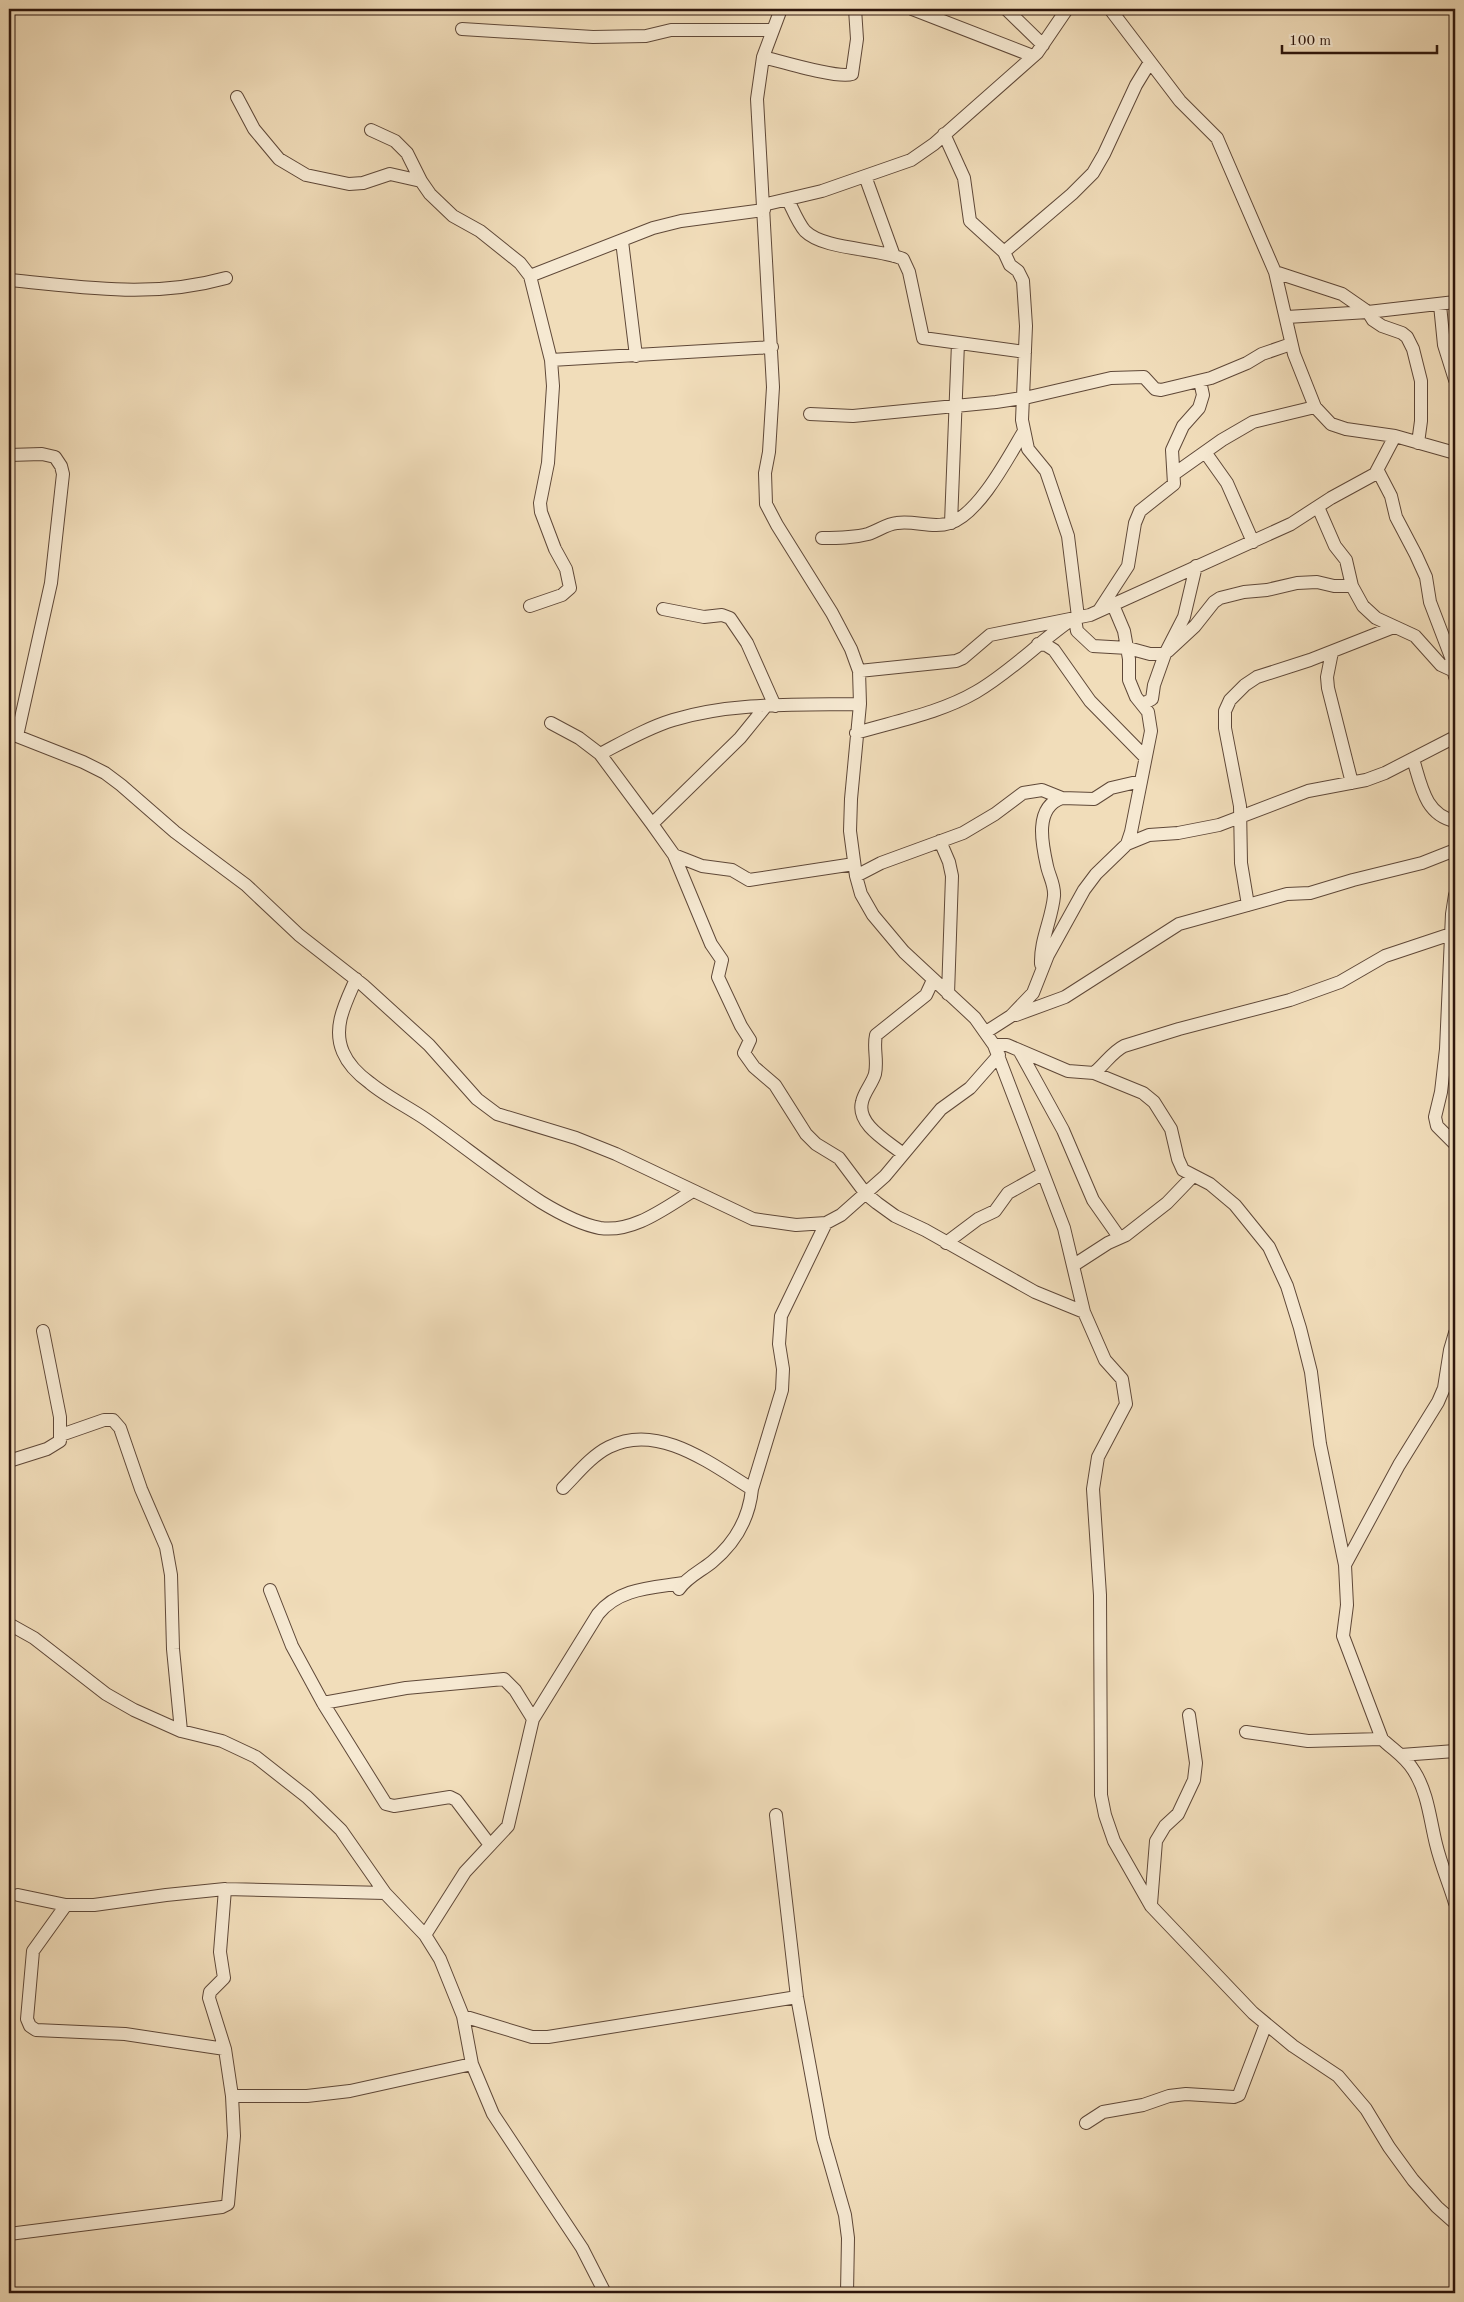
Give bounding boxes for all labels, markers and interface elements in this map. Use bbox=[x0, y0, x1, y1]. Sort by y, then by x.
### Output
scale bar bbox=[1282, 22, 1436, 54]
text: 100 m bbox=[1289, 34, 1331, 49]

